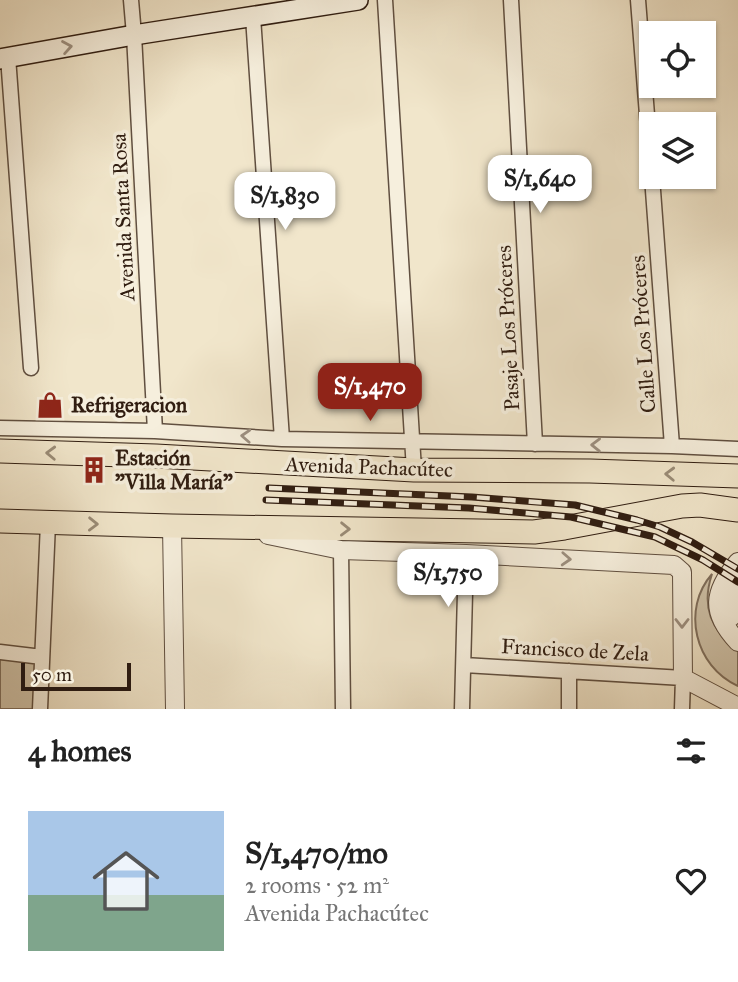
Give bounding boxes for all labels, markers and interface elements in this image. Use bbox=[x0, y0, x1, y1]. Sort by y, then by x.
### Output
map controls bbox=[639, 21, 716, 189]
button: locate bbox=[639, 21, 716, 98]
one-way arrow bbox=[61, 40, 73, 55]
button: layers bbox=[639, 112, 716, 189]
street label: Avenida Santa Rosa bbox=[106, 132, 140, 302]
pin: S/1,640 bbox=[475, 156, 605, 215]
text: S/1,640 bbox=[504, 164, 576, 192]
pin: S/1,830 bbox=[220, 173, 350, 232]
text: S/1,830 bbox=[250, 181, 320, 209]
street label: Pasaje Los Próceres bbox=[491, 244, 525, 412]
street label: Calle Los Próceres bbox=[625, 254, 661, 414]
pin: S/1,470 bbox=[305, 364, 435, 423]
text: S/1,470 bbox=[334, 372, 406, 400]
shop icon: Refrigeracion bbox=[35, 390, 65, 420]
place label: Refrigeracion bbox=[71, 392, 188, 418]
one-way arrow bbox=[241, 429, 252, 444]
one-way arrow bbox=[591, 437, 601, 453]
one-way arrow bbox=[45, 445, 56, 460]
place label: Estación "Villa María" bbox=[115, 445, 233, 495]
street label: Avenida Pachacútec bbox=[284, 451, 453, 483]
building icon: Estación "Villa María" bbox=[79, 455, 109, 485]
one-way arrow bbox=[664, 466, 675, 481]
one-way arrow bbox=[88, 516, 98, 532]
one-way arrow bbox=[340, 521, 350, 537]
pin: S/1,750 bbox=[383, 550, 513, 609]
one-way arrow bbox=[560, 551, 571, 566]
text: S/1,750 bbox=[413, 558, 483, 586]
one-way arrow bbox=[674, 618, 690, 629]
street label: Francisco de Zela bbox=[500, 633, 650, 667]
scale bar bbox=[21, 660, 131, 692]
text: 50 m bbox=[32, 663, 72, 686]
icon: filters bbox=[672, 732, 710, 770]
text: 4 homes bbox=[28, 733, 132, 769]
text: S/1,470/mo bbox=[245, 835, 388, 871]
icon: home bbox=[84, 839, 168, 923]
icon: heart bbox=[672, 862, 710, 900]
text: 2 rooms · 52 m² bbox=[245, 871, 389, 899]
text: Avenida Pachacútec bbox=[245, 899, 429, 927]

